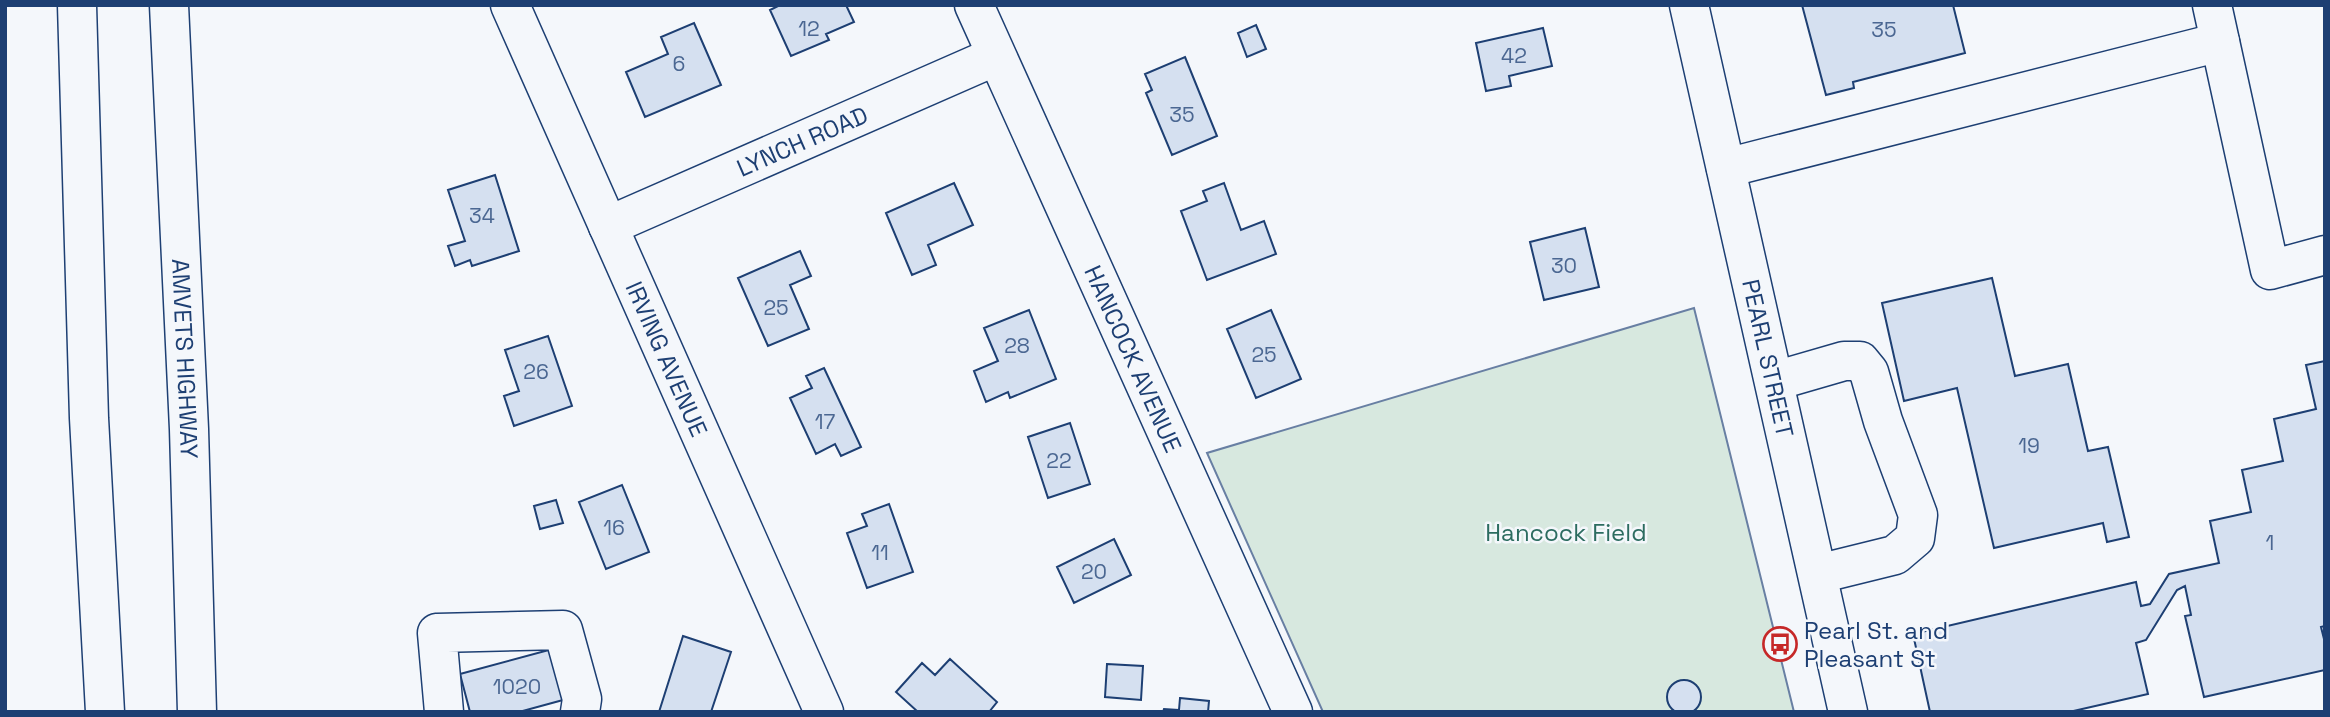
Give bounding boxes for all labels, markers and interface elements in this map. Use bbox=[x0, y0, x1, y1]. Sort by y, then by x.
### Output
house number: 12 bbox=[798, 15, 820, 42]
house number: 35 bbox=[1871, 16, 1897, 43]
house number: 42 bbox=[1501, 42, 1527, 69]
house number: 6 bbox=[673, 50, 685, 77]
street label: LYNCH ROAD bbox=[732, 99, 873, 183]
house number: 35 bbox=[1169, 101, 1195, 128]
house number: 34 bbox=[469, 202, 495, 229]
house number: 30 bbox=[1551, 252, 1577, 279]
street label: AMVETS HIGHWAY bbox=[165, 258, 205, 459]
street label: HANCOCK AVENUE bbox=[1078, 260, 1189, 457]
street label: IRVING AVENUE bbox=[619, 276, 715, 441]
street label: PEARL STREET bbox=[1736, 276, 1801, 440]
house number: 25 bbox=[763, 294, 789, 321]
house number: 28 bbox=[1004, 332, 1030, 359]
house number: 25 bbox=[1251, 341, 1277, 368]
house number: 26 bbox=[523, 358, 549, 385]
house number: 17 bbox=[815, 408, 835, 435]
house number: 19 bbox=[2018, 432, 2040, 459]
house number: 22 bbox=[1046, 447, 1072, 474]
house number: 16 bbox=[603, 514, 625, 541]
park label: Hancock Field bbox=[1485, 517, 1647, 548]
house number: 1 bbox=[2266, 529, 2274, 556]
house number: 11 bbox=[871, 539, 889, 566]
house number: 20 bbox=[1081, 558, 1107, 585]
place label: Pearl St. and Pleasant St bbox=[1804, 615, 1948, 674]
bus stop icon: Pearl St. and Pleasant St bbox=[1761, 625, 1799, 663]
house number: 1020 bbox=[493, 673, 541, 700]

